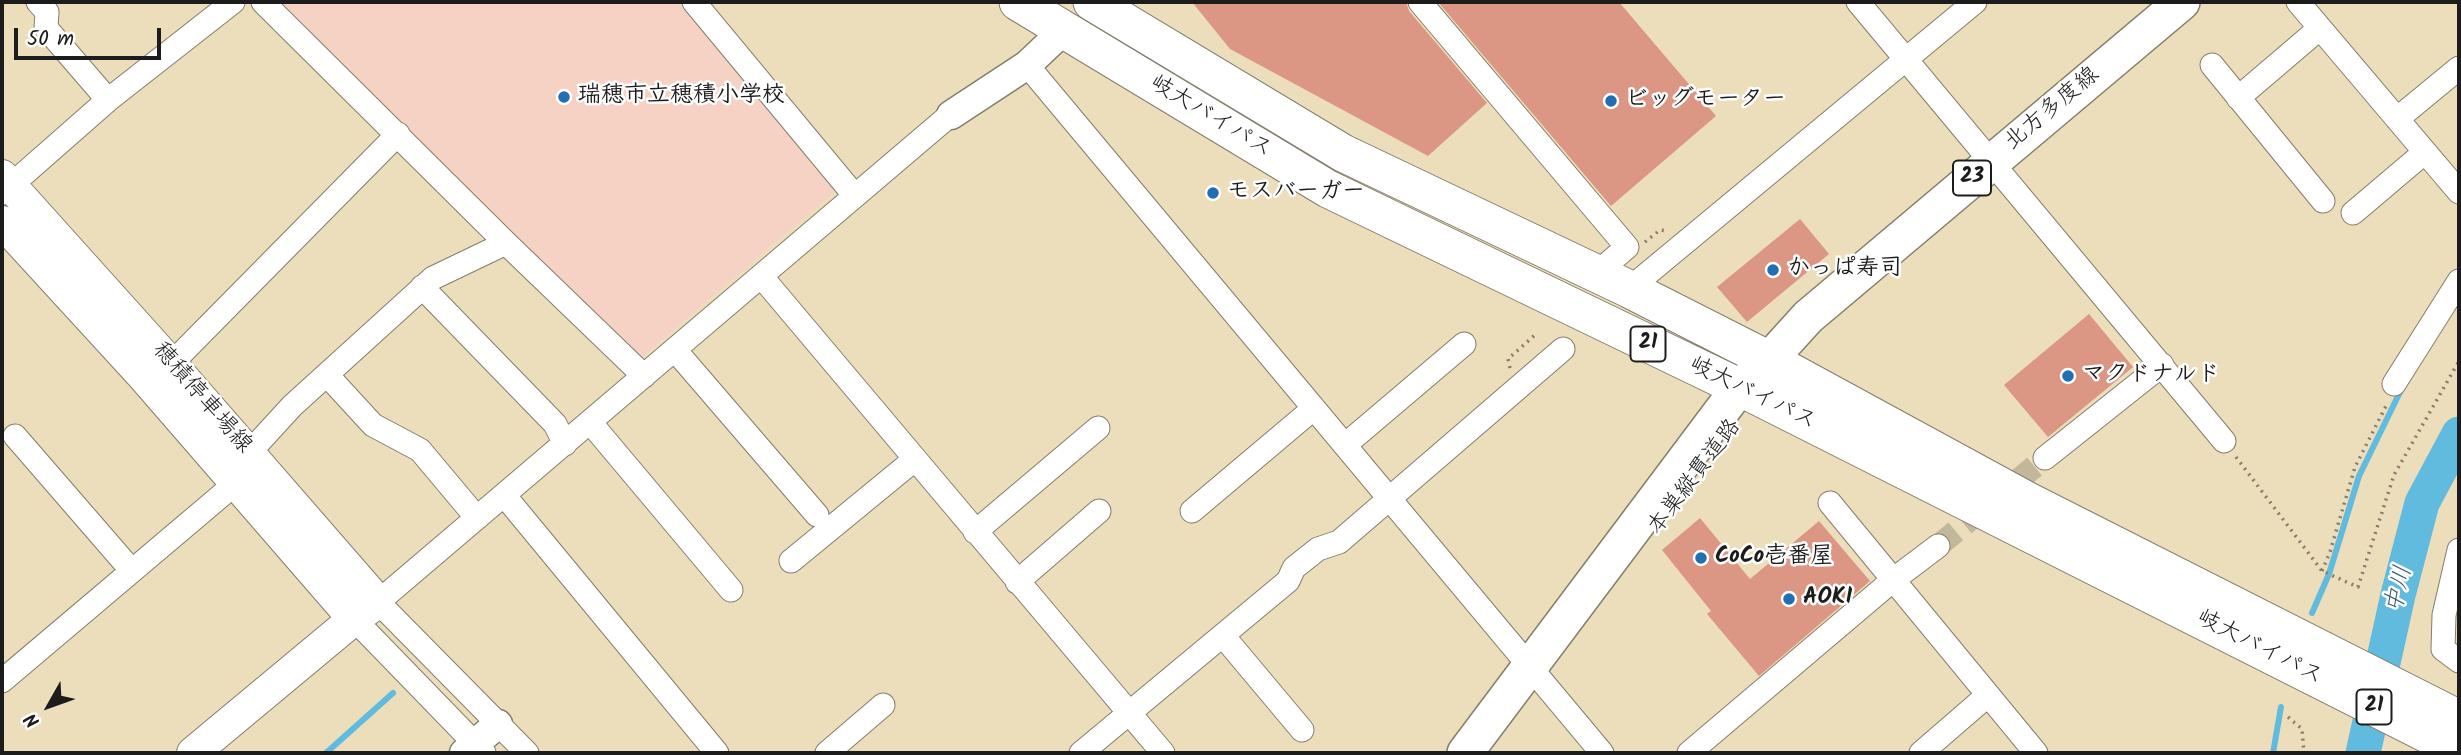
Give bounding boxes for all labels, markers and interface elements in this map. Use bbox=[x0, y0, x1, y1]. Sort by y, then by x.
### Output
scale bar bbox=[18, 14, 164, 58]
text: 50 m bbox=[27, 23, 74, 56]
street label: 北方多度線 bbox=[2000, 62, 2106, 158]
street label: 岐大バイパス bbox=[1144, 71, 1276, 165]
place label: 瑞穂市立穂積小学校 bbox=[578, 83, 785, 111]
place label: ビッグモーター bbox=[1625, 87, 1786, 115]
marker: 瑞穂市立穂積小学校 bbox=[556, 89, 572, 105]
marker: ビッグモーター bbox=[1603, 93, 1619, 109]
road number: 23 bbox=[1953, 160, 1991, 196]
place label: モスバーガー bbox=[1227, 179, 1365, 207]
marker: モスバーガー bbox=[1205, 185, 1221, 201]
place label: かっぱ寿司 bbox=[1787, 256, 1902, 284]
marker: かっぱ寿司 bbox=[1765, 262, 1781, 278]
road number: 21 bbox=[1630, 326, 1666, 362]
street label: 穂積停車場線 bbox=[145, 338, 257, 460]
street label: 岐大バイパス bbox=[1684, 352, 1820, 438]
place label: マクドナルド bbox=[2082, 362, 2220, 390]
marker: マクドナルド bbox=[2060, 368, 2076, 384]
street label: 本巣縦貫道路 bbox=[1643, 415, 1749, 541]
place label: CoCo壱番屋 bbox=[1715, 544, 1833, 572]
marker: CoCo壱番屋 bbox=[1693, 550, 1709, 566]
water label: 中川 bbox=[2382, 563, 2420, 617]
place label: AOKI bbox=[1803, 585, 1853, 613]
marker: AOKI bbox=[1781, 591, 1797, 607]
street label: 岐大バイパス bbox=[2191, 605, 2327, 693]
north arrow bbox=[14, 671, 84, 741]
road number: 21 bbox=[2356, 690, 2392, 724]
text: N bbox=[18, 705, 48, 734]

